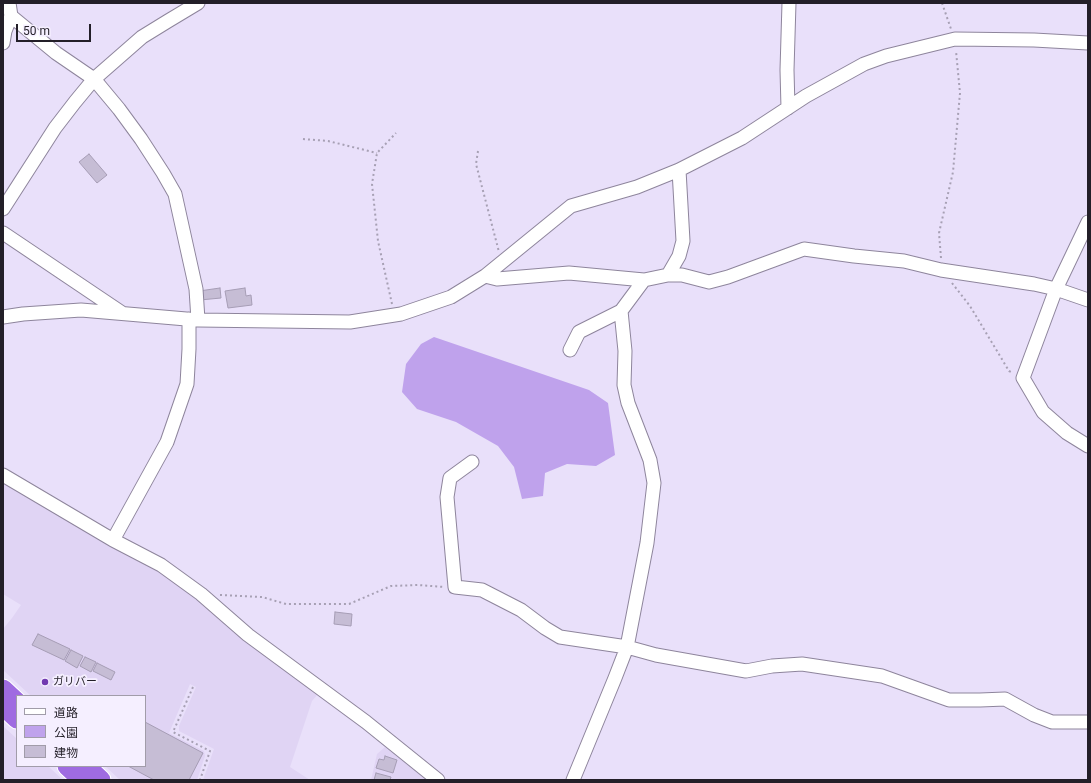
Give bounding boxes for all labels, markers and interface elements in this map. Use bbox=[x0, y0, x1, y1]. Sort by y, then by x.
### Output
scale bar bbox=[18, 16, 93, 42]
text: 50 m bbox=[23, 24, 50, 38]
place label: ガリバー bbox=[53, 675, 97, 689]
marker: ガリバー bbox=[40, 677, 50, 687]
legend bbox=[16, 695, 146, 767]
text: 道路 bbox=[54, 706, 78, 720]
text: 公園 bbox=[54, 726, 78, 740]
text: 建物 bbox=[54, 746, 78, 760]

